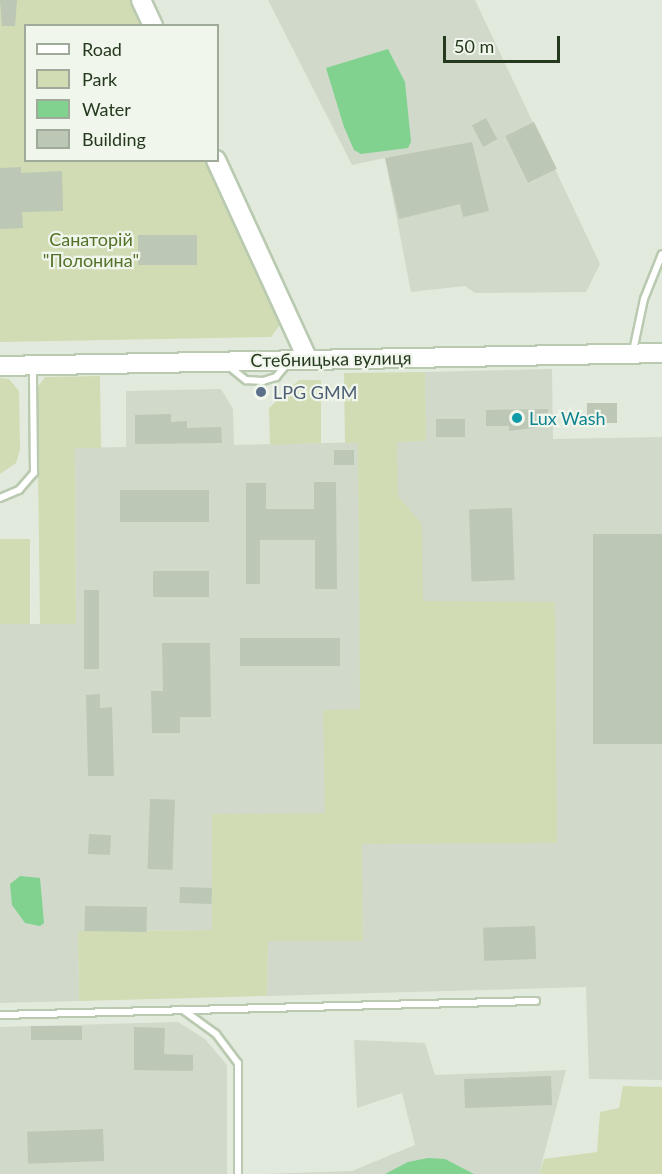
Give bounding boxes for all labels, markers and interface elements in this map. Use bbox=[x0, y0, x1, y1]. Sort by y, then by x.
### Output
legend bbox=[24, 24, 219, 162]
scale bar bbox=[446, 24, 563, 62]
text: 50 m bbox=[454, 35, 494, 57]
text: Road bbox=[82, 38, 122, 60]
text: Park bbox=[82, 68, 117, 90]
text: Water bbox=[82, 98, 131, 120]
text: Building bbox=[82, 128, 146, 150]
park label: Санаторій "Полонина" bbox=[43, 229, 139, 272]
street label: Стебницька вулиця bbox=[250, 347, 412, 371]
place label: LPG GMM bbox=[273, 381, 357, 403]
marker: LPG GMM bbox=[254, 385, 268, 399]
place label: Lux Wash bbox=[529, 407, 606, 429]
marker: Lux Wash bbox=[510, 411, 524, 425]

